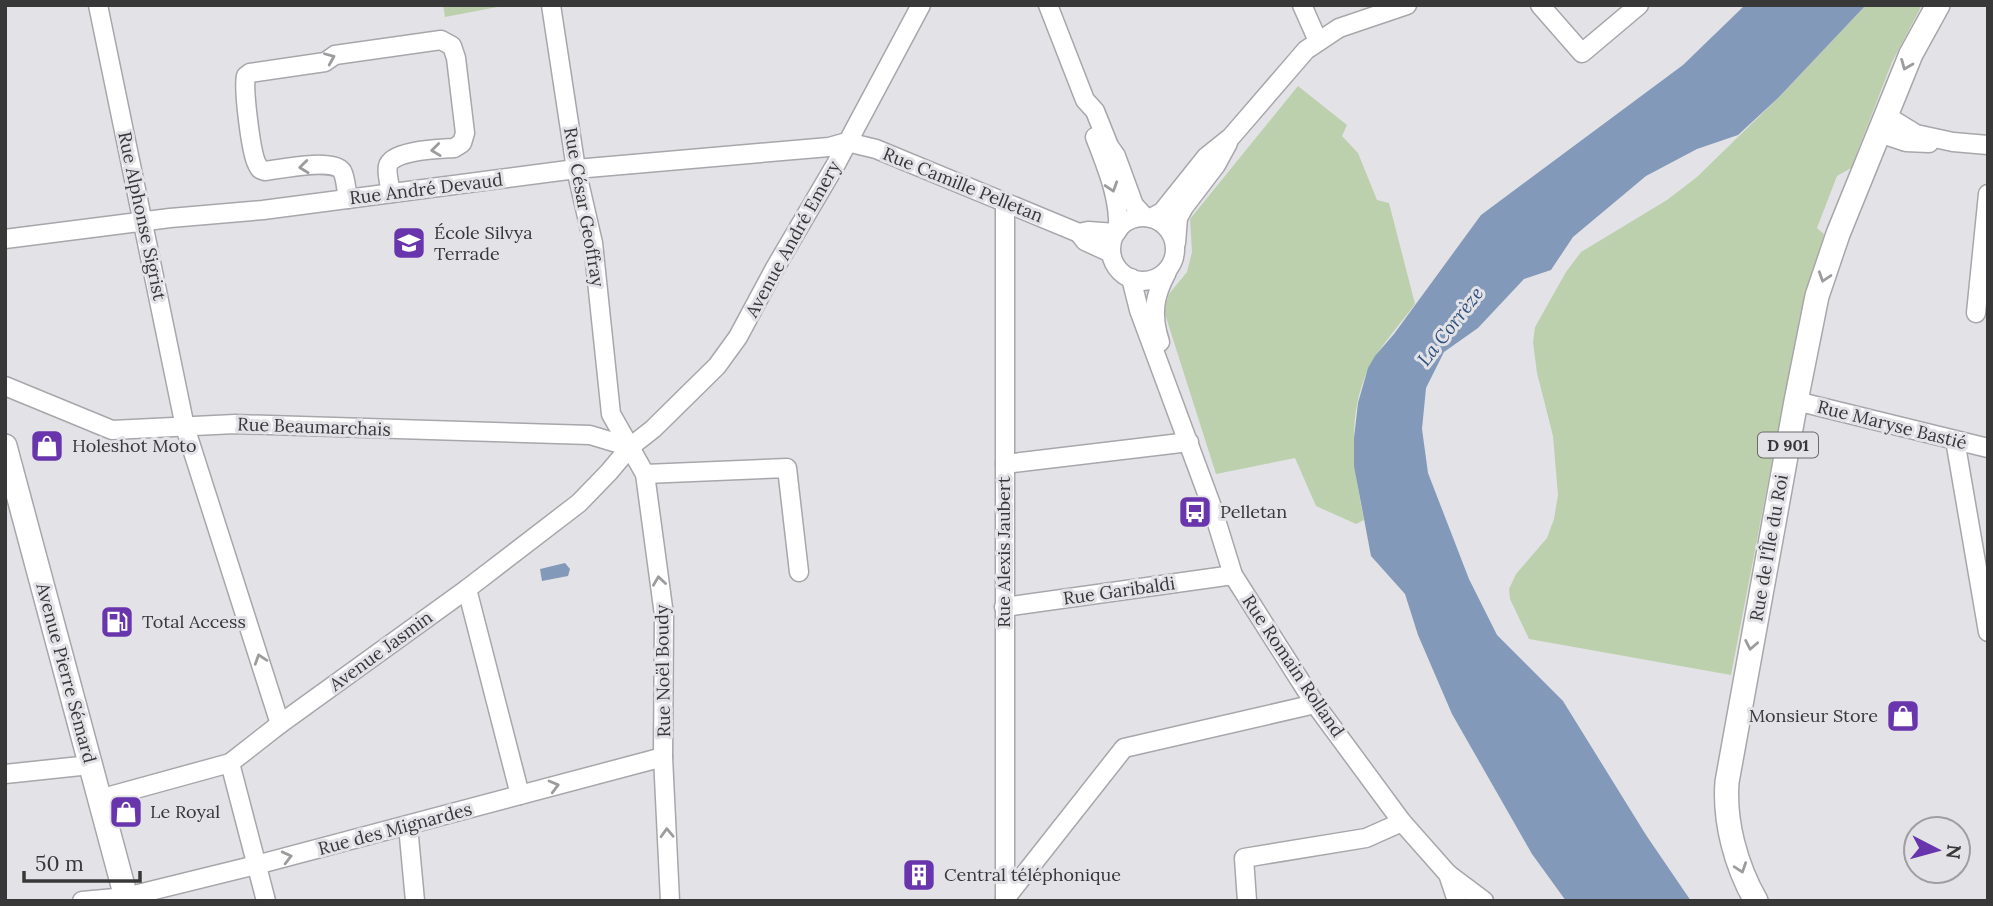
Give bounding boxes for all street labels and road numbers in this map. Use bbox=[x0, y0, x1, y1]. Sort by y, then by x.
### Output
street label: Rue César Geoffray bbox=[559, 125, 610, 289]
street label: Rue Alphonse Sigrist bbox=[113, 129, 172, 302]
street label: Rue Camille Pelletan bbox=[880, 142, 1047, 227]
street label: Avenue André Emery bbox=[739, 156, 845, 322]
street label: Rue André Devaud bbox=[348, 168, 504, 209]
street label: Rue Maryse Bastié bbox=[1815, 395, 1970, 454]
street label: Rue Beaumarchais bbox=[237, 412, 391, 441]
road number: D 901 bbox=[1758, 432, 1818, 458]
street label: Rue de l'Île du Roi bbox=[1744, 473, 1793, 623]
street label: Rue Alexis Jaubert bbox=[992, 476, 1015, 628]
street label: Rue Garibaldi bbox=[1061, 571, 1176, 610]
street label: Avenue Pierre Sémard bbox=[31, 579, 102, 766]
street label: Rue Romain Rolland bbox=[1237, 590, 1350, 741]
street label: Rue Noël Boudy bbox=[650, 604, 675, 738]
street label: Avenue Jasmin bbox=[324, 605, 437, 696]
street label: Rue des Mignardes bbox=[315, 797, 474, 860]

